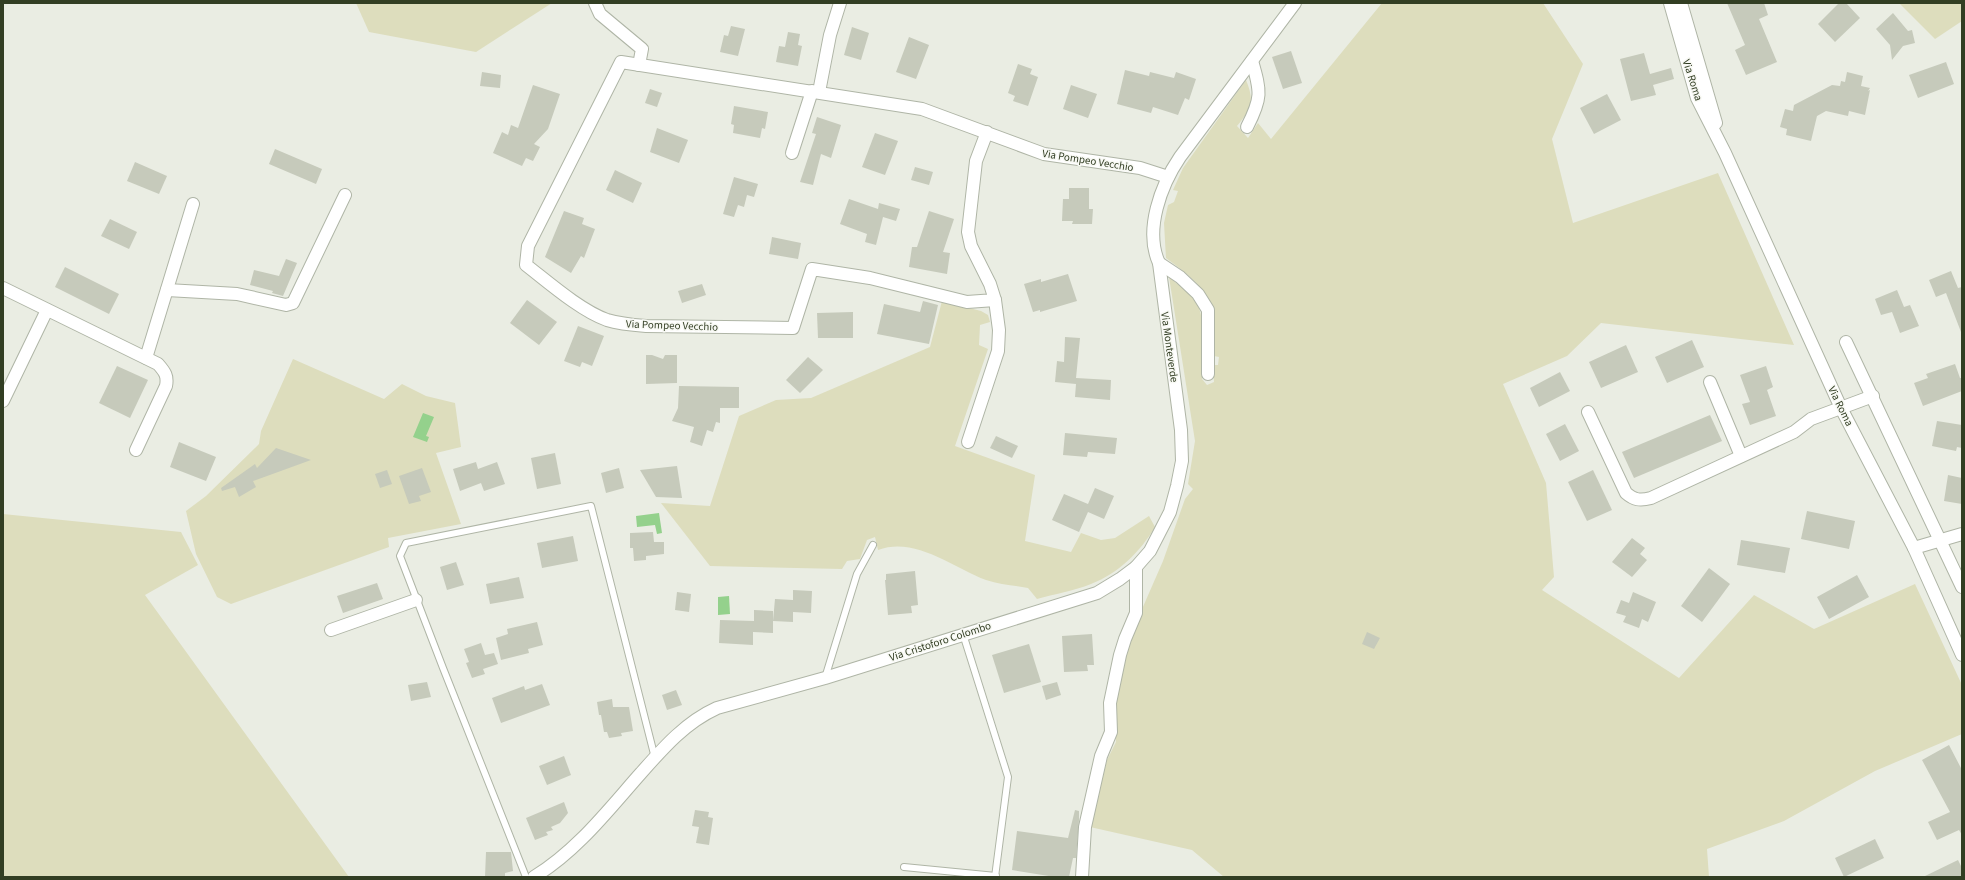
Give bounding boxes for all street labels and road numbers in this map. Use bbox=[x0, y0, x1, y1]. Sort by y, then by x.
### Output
street label: Via Roma bbox=[1679, 57, 1706, 103]
street label: Via Pompeo Vecchio bbox=[1041, 146, 1135, 175]
street label: Via Monteverde bbox=[1157, 311, 1182, 384]
street label: Via Pompeo Vecchio bbox=[626, 316, 718, 335]
street label: Via Roma bbox=[1824, 384, 1857, 429]
street label: Via Cristoforo Colombo bbox=[887, 618, 993, 665]

